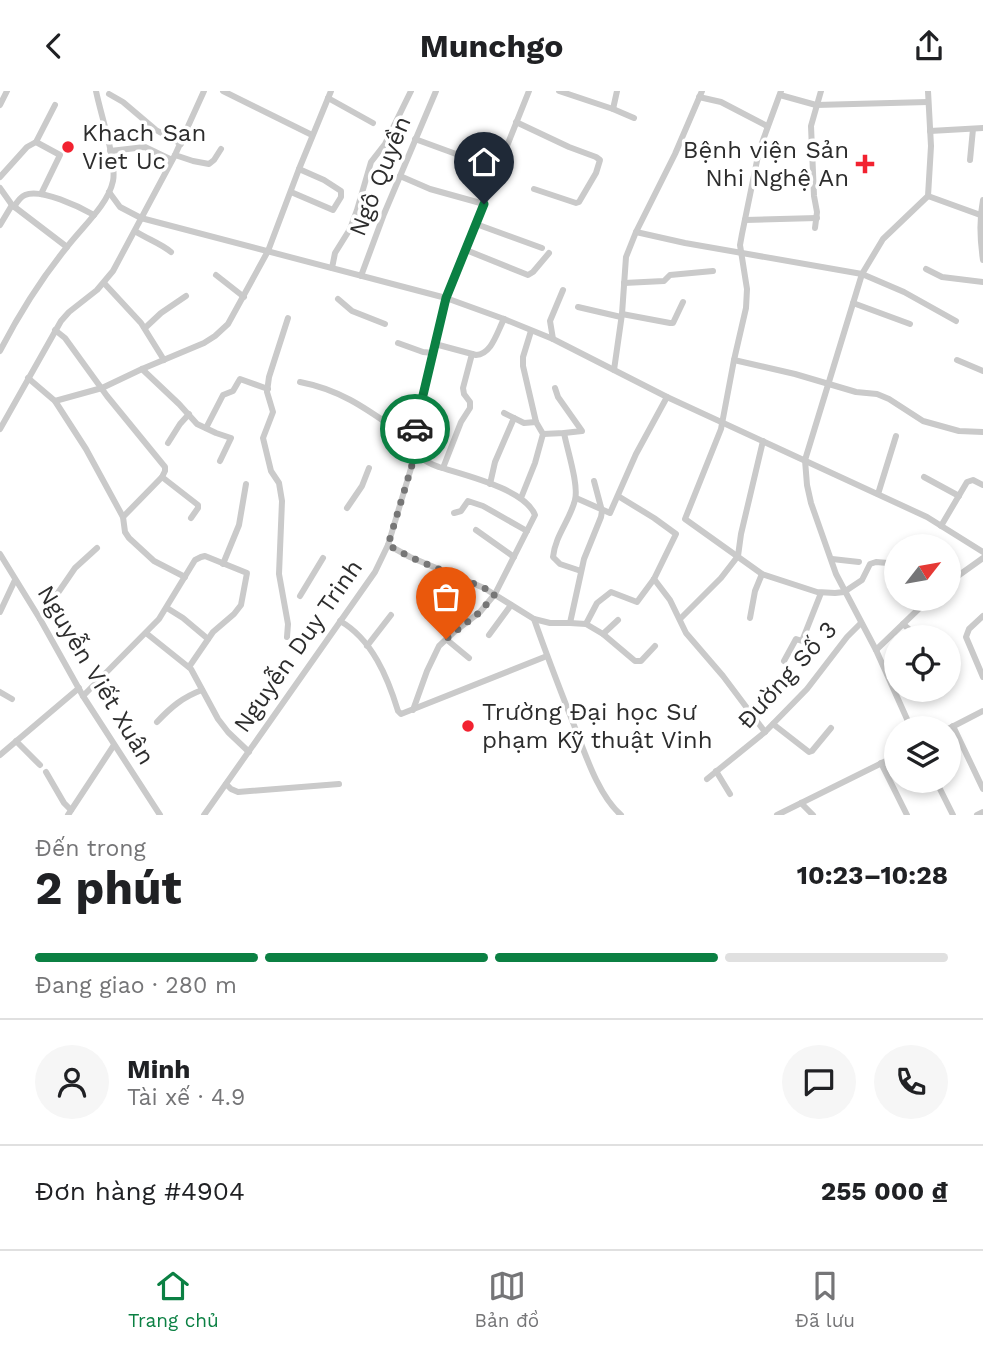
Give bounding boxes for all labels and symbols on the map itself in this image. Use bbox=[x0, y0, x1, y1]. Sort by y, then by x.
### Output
street label: Ngô Quyền bbox=[343, 112, 417, 240]
place label: Khach San Viet Uc bbox=[82, 119, 206, 175]
pin bbox=[454, 132, 514, 204]
place label: Bệnh viện Sản Nhi Nghệ An bbox=[683, 136, 849, 192]
marker: Khach San Viet Uc bbox=[60, 139, 76, 155]
marker: Bệnh viện Sản Nhi Nghệ An bbox=[855, 154, 875, 174]
courier bbox=[380, 394, 450, 464]
north arrow bbox=[884, 534, 961, 611]
street label: Nguyễn Duy Trinh bbox=[228, 554, 368, 738]
pin bbox=[416, 567, 476, 639]
street label: Nguyễn Viết Xuân bbox=[32, 580, 160, 770]
street label: Đường Số 3 bbox=[732, 616, 842, 734]
place label: Trường Đại học Sư phạm Kỹ thuật Vinh bbox=[482, 698, 713, 754]
marker: Trường Đại học Sư phạm Kỹ thuật Vinh bbox=[460, 718, 476, 734]

